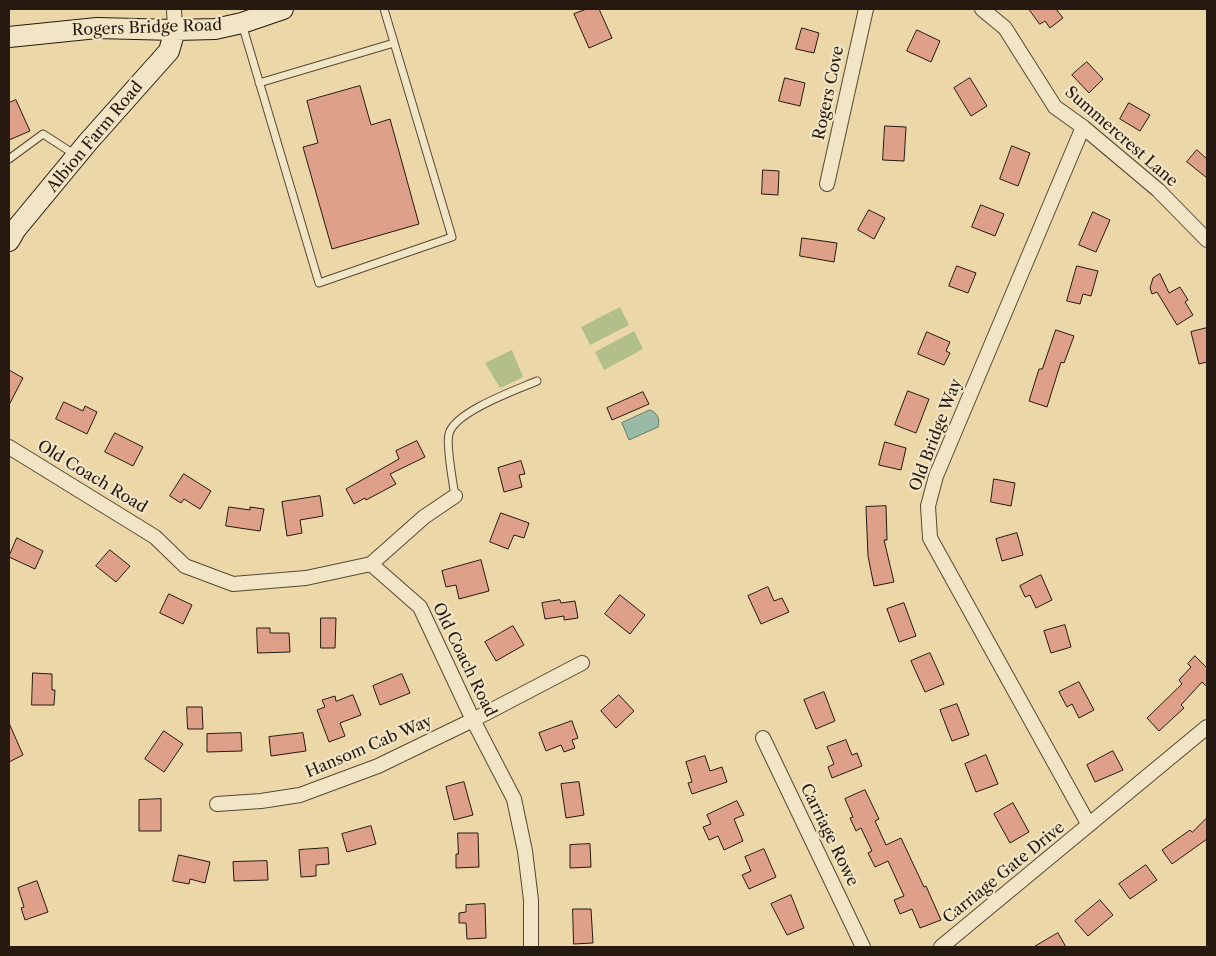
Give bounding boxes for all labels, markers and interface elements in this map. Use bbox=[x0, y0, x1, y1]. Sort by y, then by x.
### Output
street label: Rogers Bridge Road bbox=[72, 16, 222, 40]
street label: Rogers Cove bbox=[810, 44, 848, 142]
street label: Albion Farm Road bbox=[43, 78, 147, 196]
street label: Summercrest Lane bbox=[1061, 83, 1181, 191]
street label: Old Bridge Way bbox=[906, 376, 966, 494]
street label: Old Coach Road bbox=[34, 437, 150, 517]
street label: Old Coach Road bbox=[428, 600, 500, 720]
street label: Hansom Cab Way bbox=[303, 712, 435, 782]
street label: Carriage Rowe bbox=[796, 781, 862, 889]
street label: Carriage Gate Drive bbox=[939, 818, 1069, 928]

